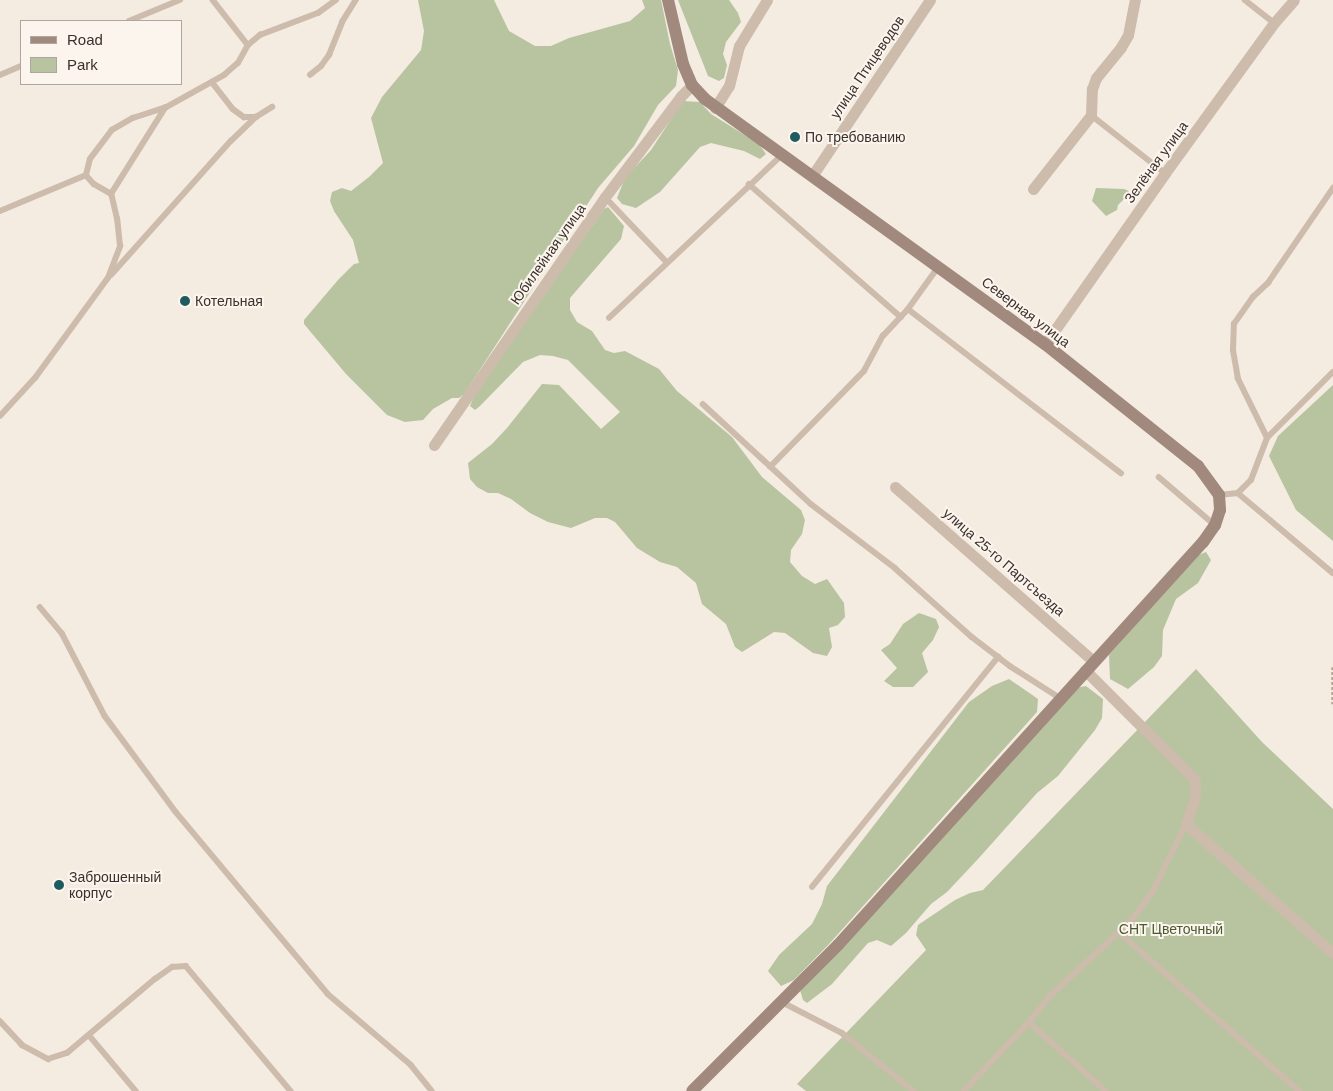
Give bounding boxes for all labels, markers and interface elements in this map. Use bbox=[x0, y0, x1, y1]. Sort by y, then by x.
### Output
street label: улица Птицеводов bbox=[826, 12, 908, 122]
legend bbox=[20, 20, 182, 85]
text: Road bbox=[67, 31, 103, 48]
text: Park bbox=[67, 56, 98, 73]
street label: Зелёная улица bbox=[1121, 118, 1191, 206]
place label: По требованию bbox=[805, 129, 905, 145]
marker: По требованию bbox=[789, 131, 801, 143]
street label: Юбилейная улица bbox=[507, 200, 589, 308]
street label: Северная улица bbox=[979, 273, 1073, 351]
place label: Котельная bbox=[195, 293, 263, 309]
marker: Котельная bbox=[179, 295, 191, 307]
street label: улица 25-го Партсъезда bbox=[940, 505, 1068, 619]
place label: Заброшенный корпус bbox=[69, 869, 161, 902]
marker: Заброшенный корпус bbox=[53, 879, 65, 891]
park label: СНТ Цветочный bbox=[1119, 921, 1223, 937]

